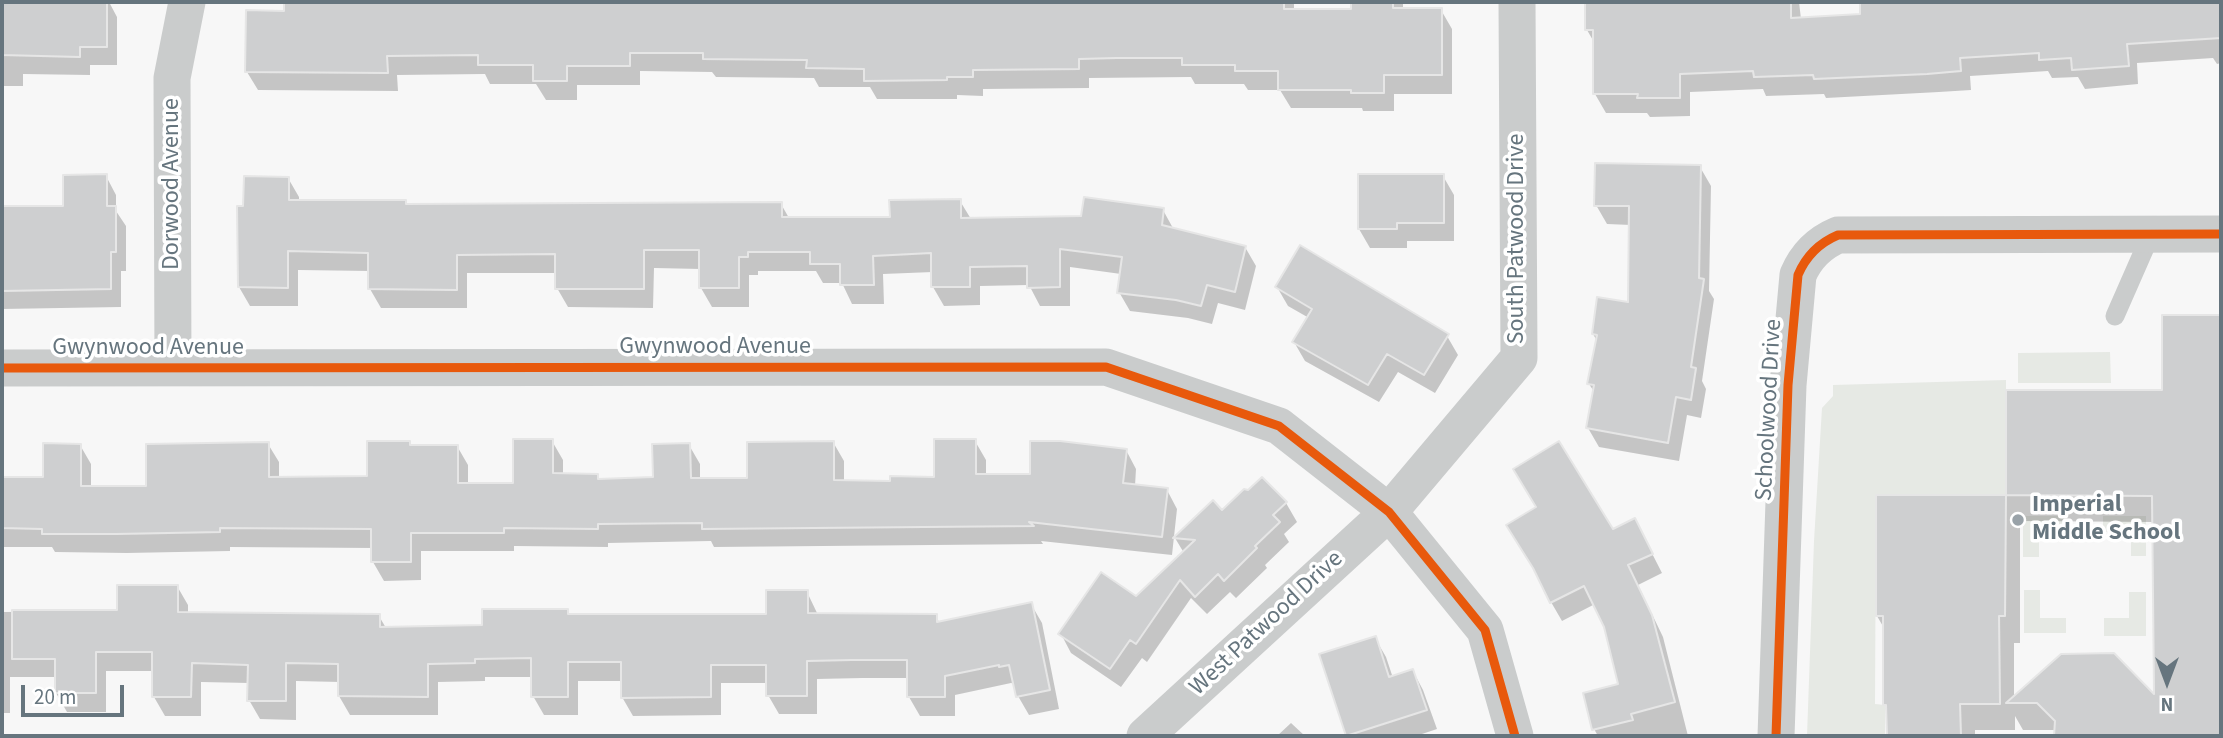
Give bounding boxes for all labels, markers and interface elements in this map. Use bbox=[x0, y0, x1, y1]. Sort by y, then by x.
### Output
street label: Dorwood Avenue bbox=[159, 98, 187, 270]
street label: South Patwood Drive bbox=[1504, 134, 1532, 344]
street label: Schoolwood Drive bbox=[1751, 318, 1789, 502]
street label: Gwynwood Avenue bbox=[619, 334, 811, 362]
street label: Gwynwood Avenue bbox=[52, 335, 244, 363]
place label: Imperial Middle School bbox=[2032, 492, 2180, 548]
marker: Imperial Middle School bbox=[2010, 512, 2026, 528]
street label: West Patwood Drive bbox=[1184, 546, 1350, 702]
north arrow bbox=[2132, 647, 2202, 717]
scale bar bbox=[24, 672, 128, 716]
text: 20 m bbox=[34, 682, 76, 712]
text: N bbox=[2161, 690, 2173, 717]

